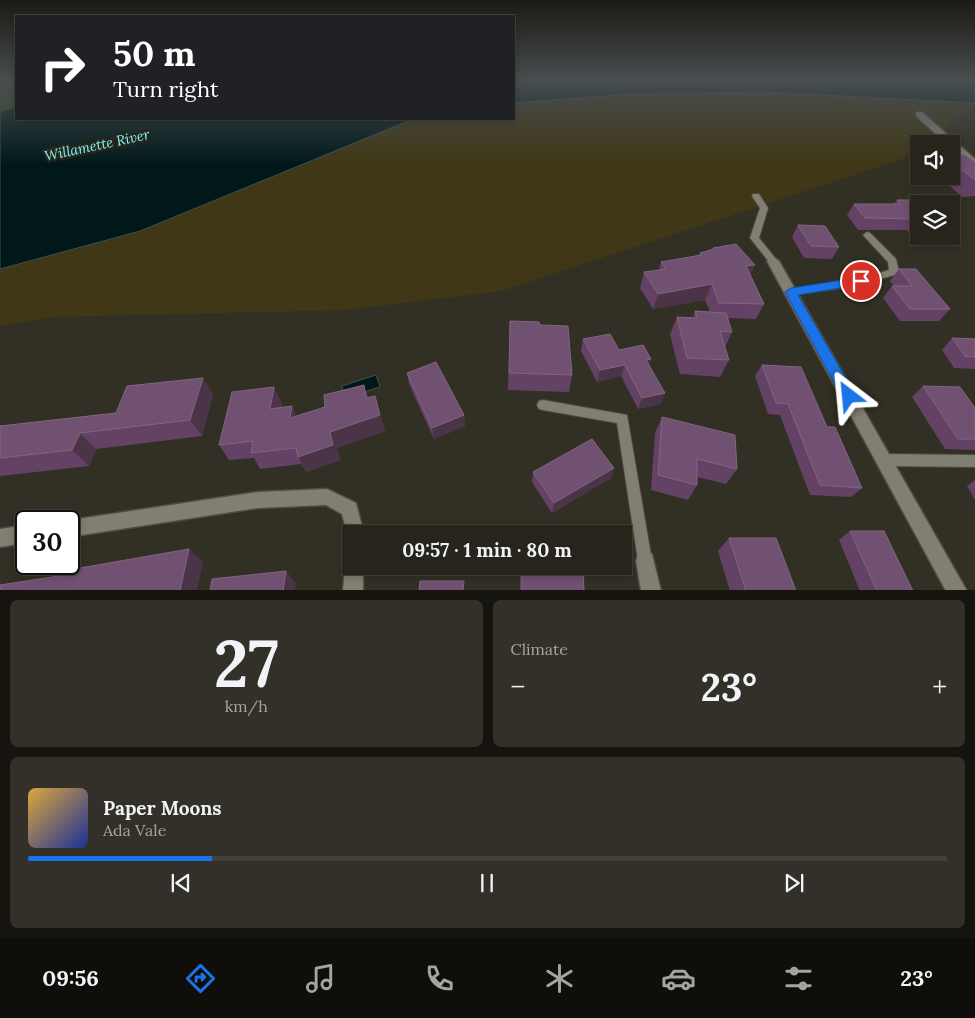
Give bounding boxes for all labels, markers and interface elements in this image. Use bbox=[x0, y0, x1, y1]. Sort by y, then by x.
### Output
text: 50 m bbox=[113, 31, 196, 76]
icon: right bbox=[30, 35, 95, 100]
text: Turn right bbox=[113, 75, 218, 103]
water label: Willamette River bbox=[43, 125, 152, 165]
map controls bbox=[910, 135, 960, 245]
button: sound bbox=[910, 135, 960, 185]
button: layers bbox=[910, 195, 960, 245]
pin bbox=[840, 260, 882, 302]
icon: arrive bbox=[847, 267, 875, 295]
position arrow bbox=[822, 369, 874, 421]
speed limit sign: 30 bbox=[15, 510, 80, 575]
text: 09:57 · 1 min · 80 m bbox=[402, 538, 572, 562]
text: 27 bbox=[214, 622, 279, 705]
text: Climate bbox=[511, 639, 568, 659]
text: 23° bbox=[701, 663, 757, 711]
text: − bbox=[511, 669, 525, 705]
text: + bbox=[932, 669, 947, 705]
text: km/h bbox=[225, 696, 268, 716]
text: Paper Moons bbox=[103, 796, 222, 820]
text: Ada Vale bbox=[103, 820, 166, 840]
icon: previous bbox=[167, 869, 195, 897]
icon: pause bbox=[473, 869, 501, 897]
icon: next bbox=[780, 869, 808, 897]
icon: directions bbox=[183, 961, 218, 996]
icon: music bbox=[303, 961, 338, 996]
icon: phone bbox=[422, 961, 457, 996]
icon: climate bbox=[542, 961, 577, 996]
icon: car bbox=[661, 961, 696, 996]
icon: filters bbox=[781, 961, 816, 996]
text: 09:56 bbox=[42, 964, 99, 992]
text: 23° bbox=[900, 964, 933, 992]

